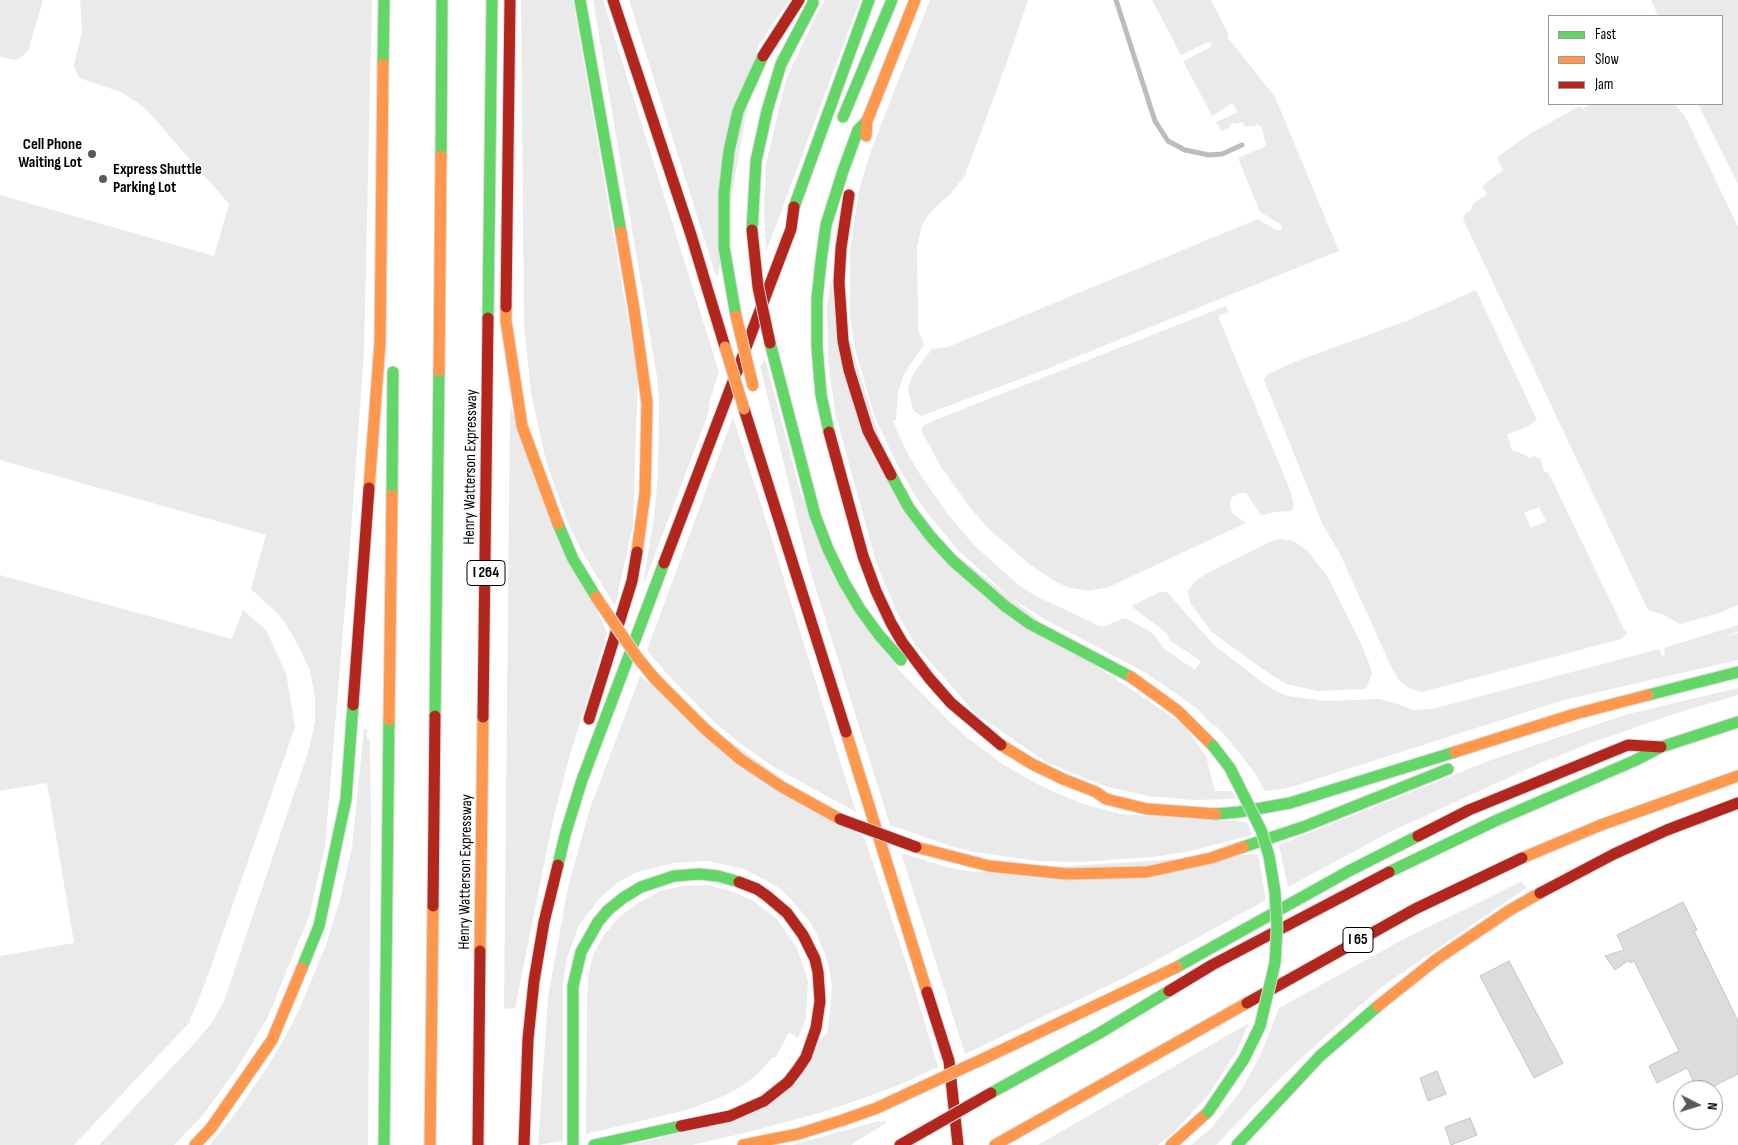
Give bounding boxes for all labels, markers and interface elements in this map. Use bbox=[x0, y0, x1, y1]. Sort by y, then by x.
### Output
legend bbox=[1548, 15, 1723, 105]
text: Fast bbox=[1595, 25, 1616, 44]
text: Slow bbox=[1595, 50, 1619, 69]
text: Jam bbox=[1595, 75, 1613, 94]
place label: Cell Phone Waiting Lot bbox=[18, 135, 82, 173]
marker: Cell Phone Waiting Lot bbox=[86, 148, 98, 160]
place label: Express Shuttle Parking Lot bbox=[113, 160, 202, 198]
marker: Express Shuttle Parking Lot bbox=[97, 173, 109, 185]
street label: Henry Watterson Expressway bbox=[460, 389, 482, 545]
road number: I 264 bbox=[467, 560, 505, 586]
street label: Henry Watterson Expressway bbox=[455, 794, 477, 950]
road number: I 65 bbox=[1343, 928, 1373, 952]
north arrow bbox=[1673, 1080, 1723, 1130]
text: N bbox=[1704, 1102, 1721, 1111]

